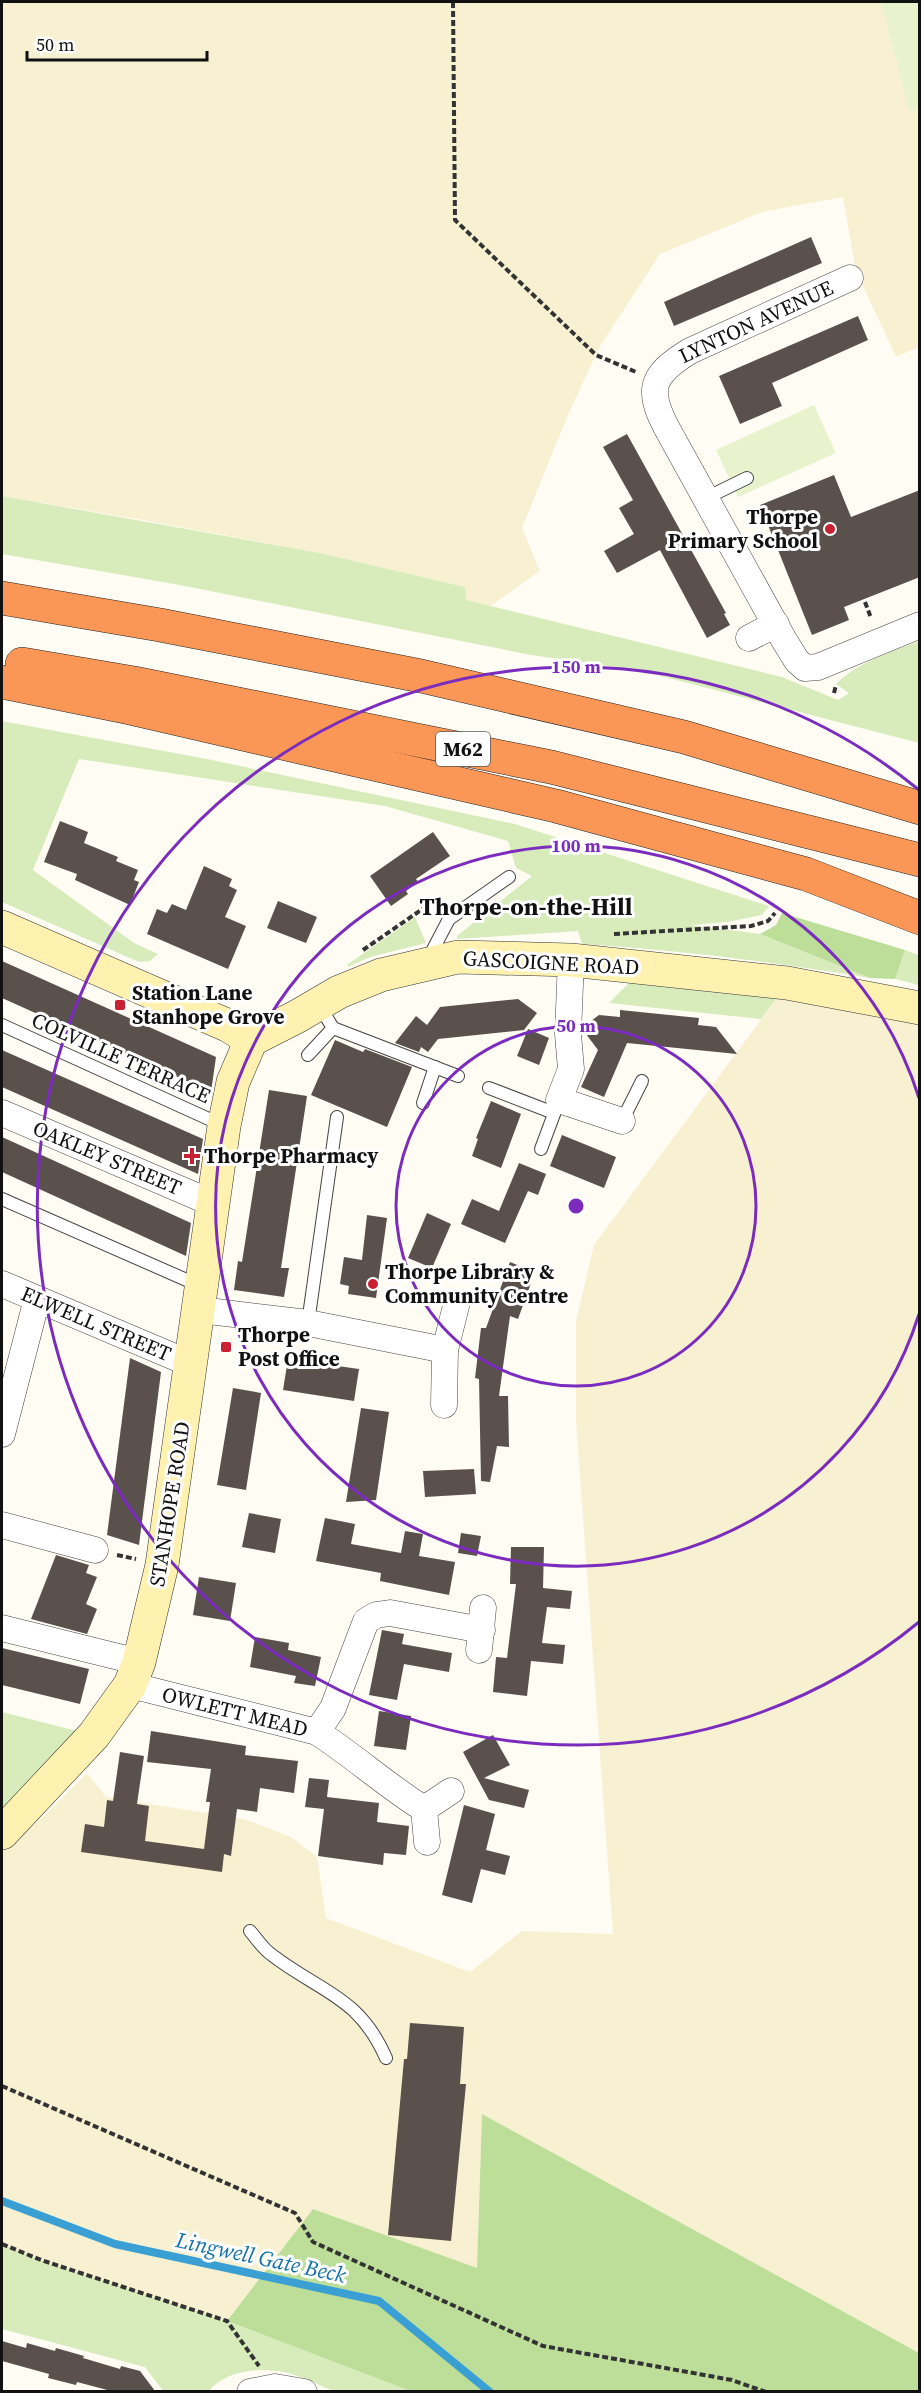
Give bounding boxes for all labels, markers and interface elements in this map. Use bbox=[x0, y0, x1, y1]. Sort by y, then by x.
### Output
scale bar bbox=[27, 24, 207, 62]
text: 50 m bbox=[36, 32, 74, 57]
street label: LYNTON AVENUE bbox=[674, 273, 838, 370]
place label: Thorpe Primary School bbox=[668, 502, 818, 555]
marker: Thorpe Primary School bbox=[823, 522, 837, 536]
text: 150 m bbox=[551, 654, 601, 679]
road number: M62 bbox=[436, 732, 490, 766]
text: 100 m bbox=[551, 833, 601, 858]
district label: Thorpe-on-the-Hill bbox=[420, 890, 633, 923]
street label: GASCOIGNE ROAD bbox=[462, 943, 640, 982]
place label: Station Lane Stanhope Grove bbox=[132, 978, 285, 1031]
marker: Station Lane Stanhope Grove bbox=[113, 998, 127, 1012]
street label: COLVILLE TERRACE bbox=[27, 1005, 215, 1110]
text: 50 m bbox=[556, 1013, 596, 1038]
street label: OAKLEY STREET bbox=[28, 1113, 186, 1202]
place label: Thorpe Pharmacy bbox=[204, 1141, 379, 1170]
marker: Thorpe Pharmacy bbox=[185, 1149, 199, 1163]
centre of rings bbox=[566, 1196, 586, 1216]
place label: Thorpe Library & Community Centre bbox=[385, 1257, 568, 1310]
marker: Thorpe Library & Community Centre bbox=[366, 1277, 380, 1291]
street label: ELWELL STREET bbox=[17, 1279, 176, 1368]
place label: Thorpe Post Office bbox=[238, 1320, 340, 1373]
marker: Thorpe Post Office bbox=[219, 1340, 233, 1354]
street label: STANHOPE ROAD bbox=[142, 1419, 197, 1589]
street label: OWLETT MEAD bbox=[159, 1679, 311, 1744]
water label: Lingwell Gate Beck bbox=[172, 2224, 349, 2290]

